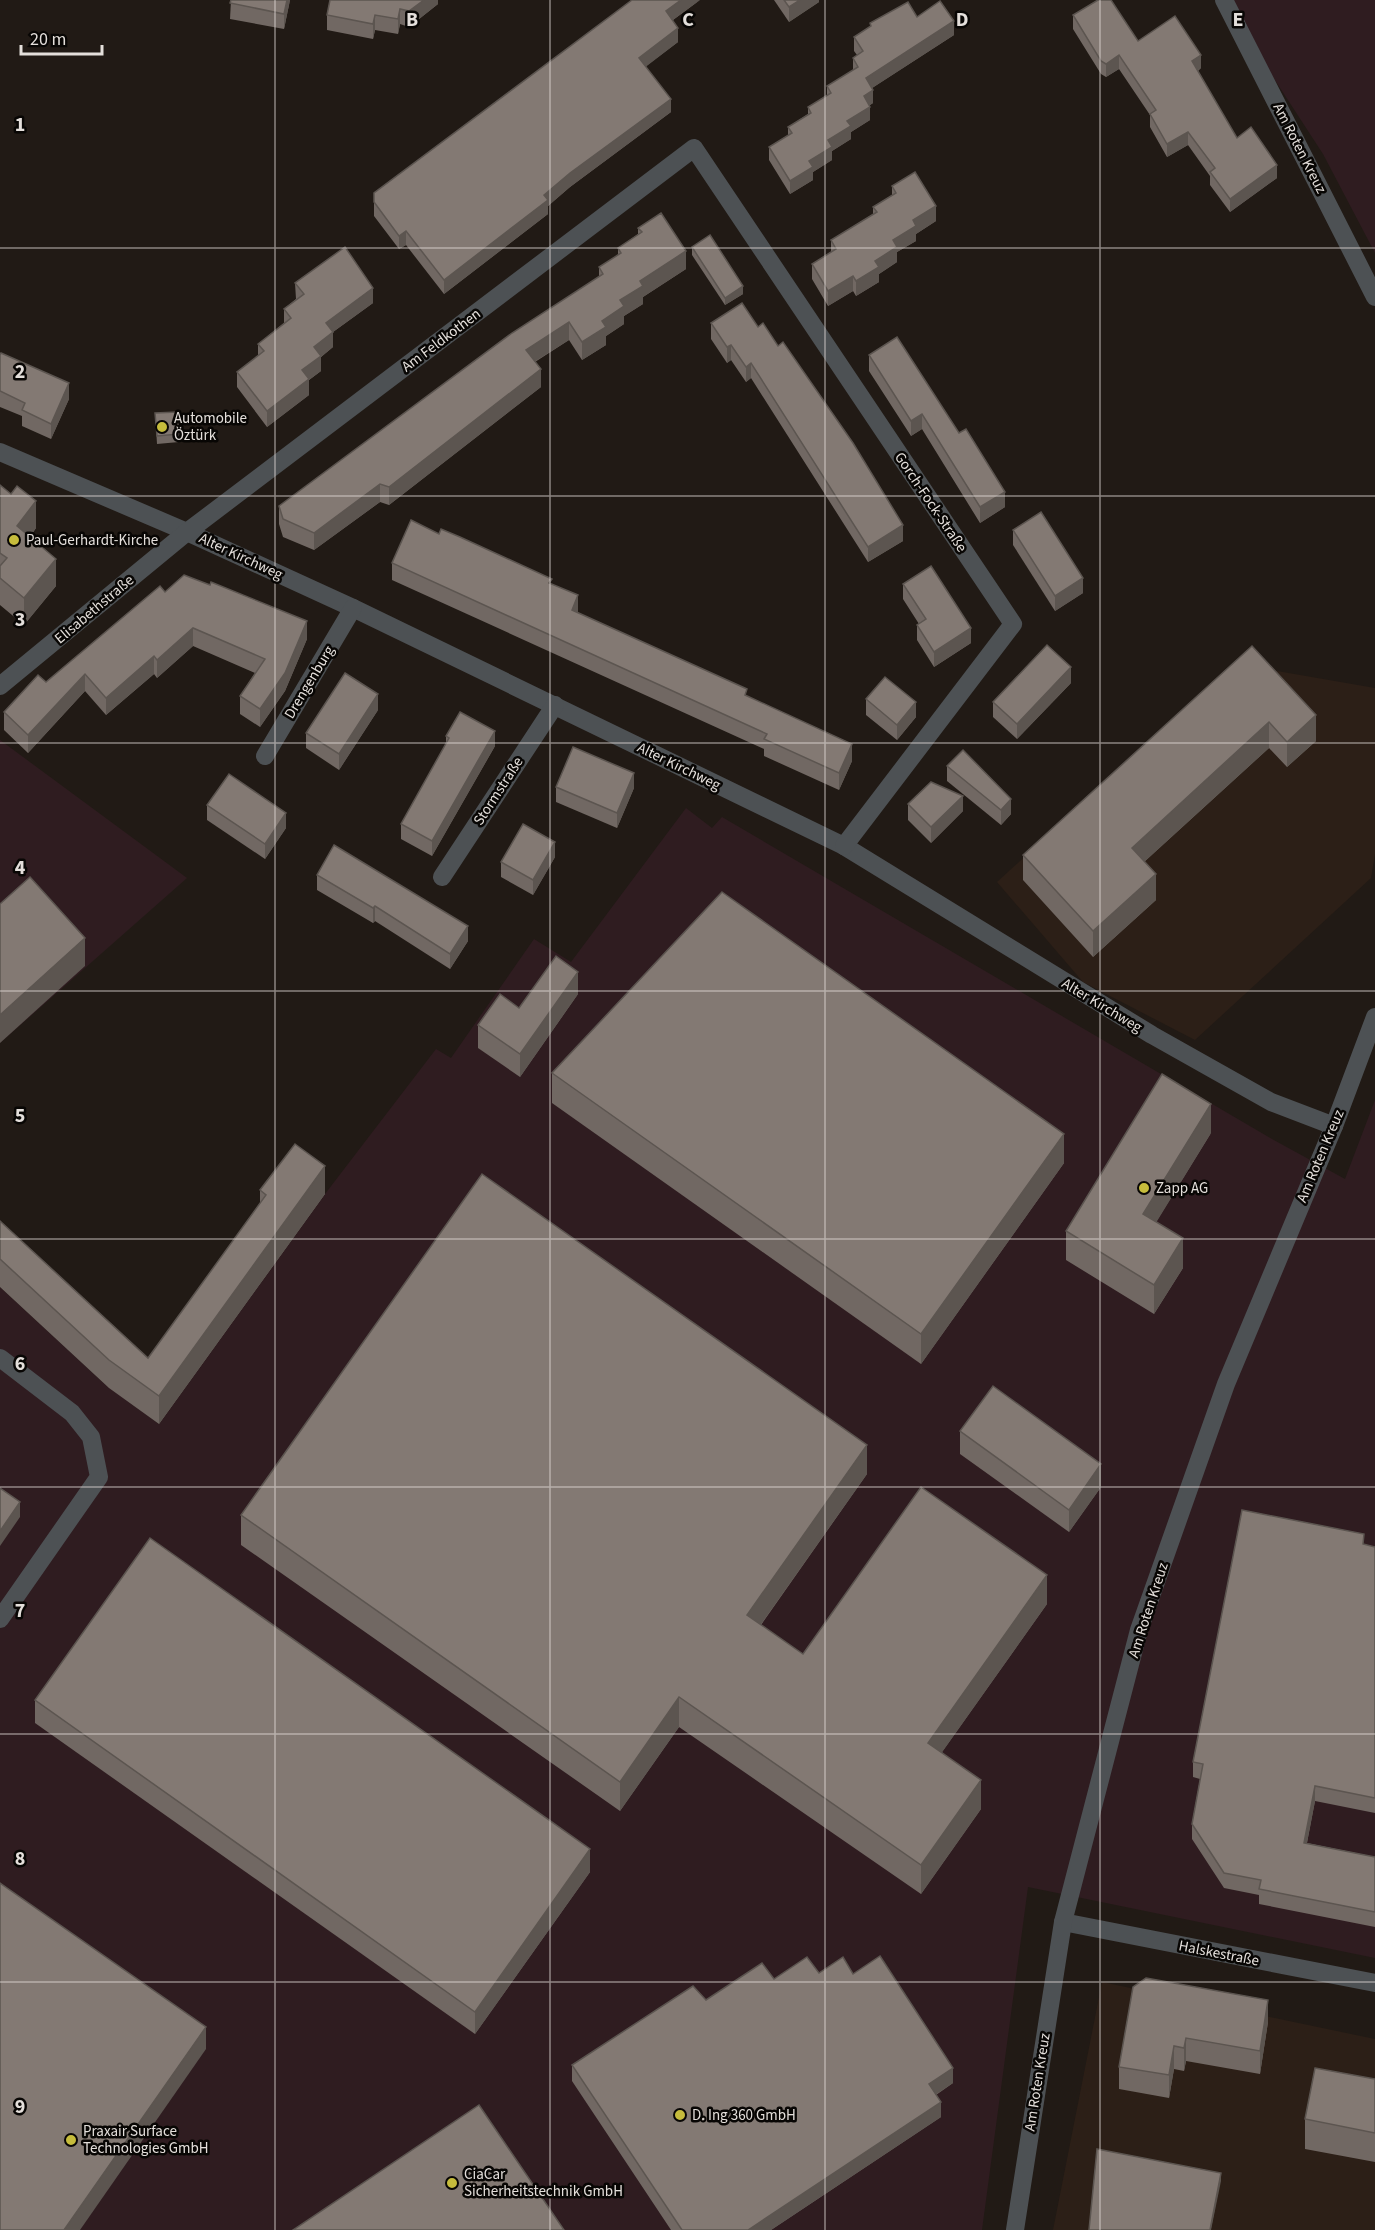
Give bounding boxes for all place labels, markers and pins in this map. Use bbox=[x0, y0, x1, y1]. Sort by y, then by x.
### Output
place label: Automobile Öztürk bbox=[174, 408, 247, 446]
marker: Automobile Öztürk bbox=[155, 420, 169, 434]
place label: Paul-Gerhardt-Kirche bbox=[26, 530, 158, 551]
marker: Paul-Gerhardt-Kirche bbox=[7, 533, 21, 547]
place label: Zapp AG bbox=[1156, 1178, 1208, 1199]
marker: Zapp AG bbox=[1137, 1181, 1151, 1195]
place label: D. Ing 360 GmbH bbox=[692, 2105, 796, 2126]
marker: D. Ing 360 GmbH bbox=[673, 2108, 687, 2122]
place label: Praxair Surface Technologies GmbH bbox=[83, 2121, 209, 2159]
marker: Praxair Surface Technologies GmbH bbox=[64, 2133, 78, 2147]
place label: CiaCar Sicherheitstechnik GmbH bbox=[464, 2164, 623, 2202]
marker: CiaCar Sicherheitstechnik GmbH bbox=[445, 2176, 459, 2190]

